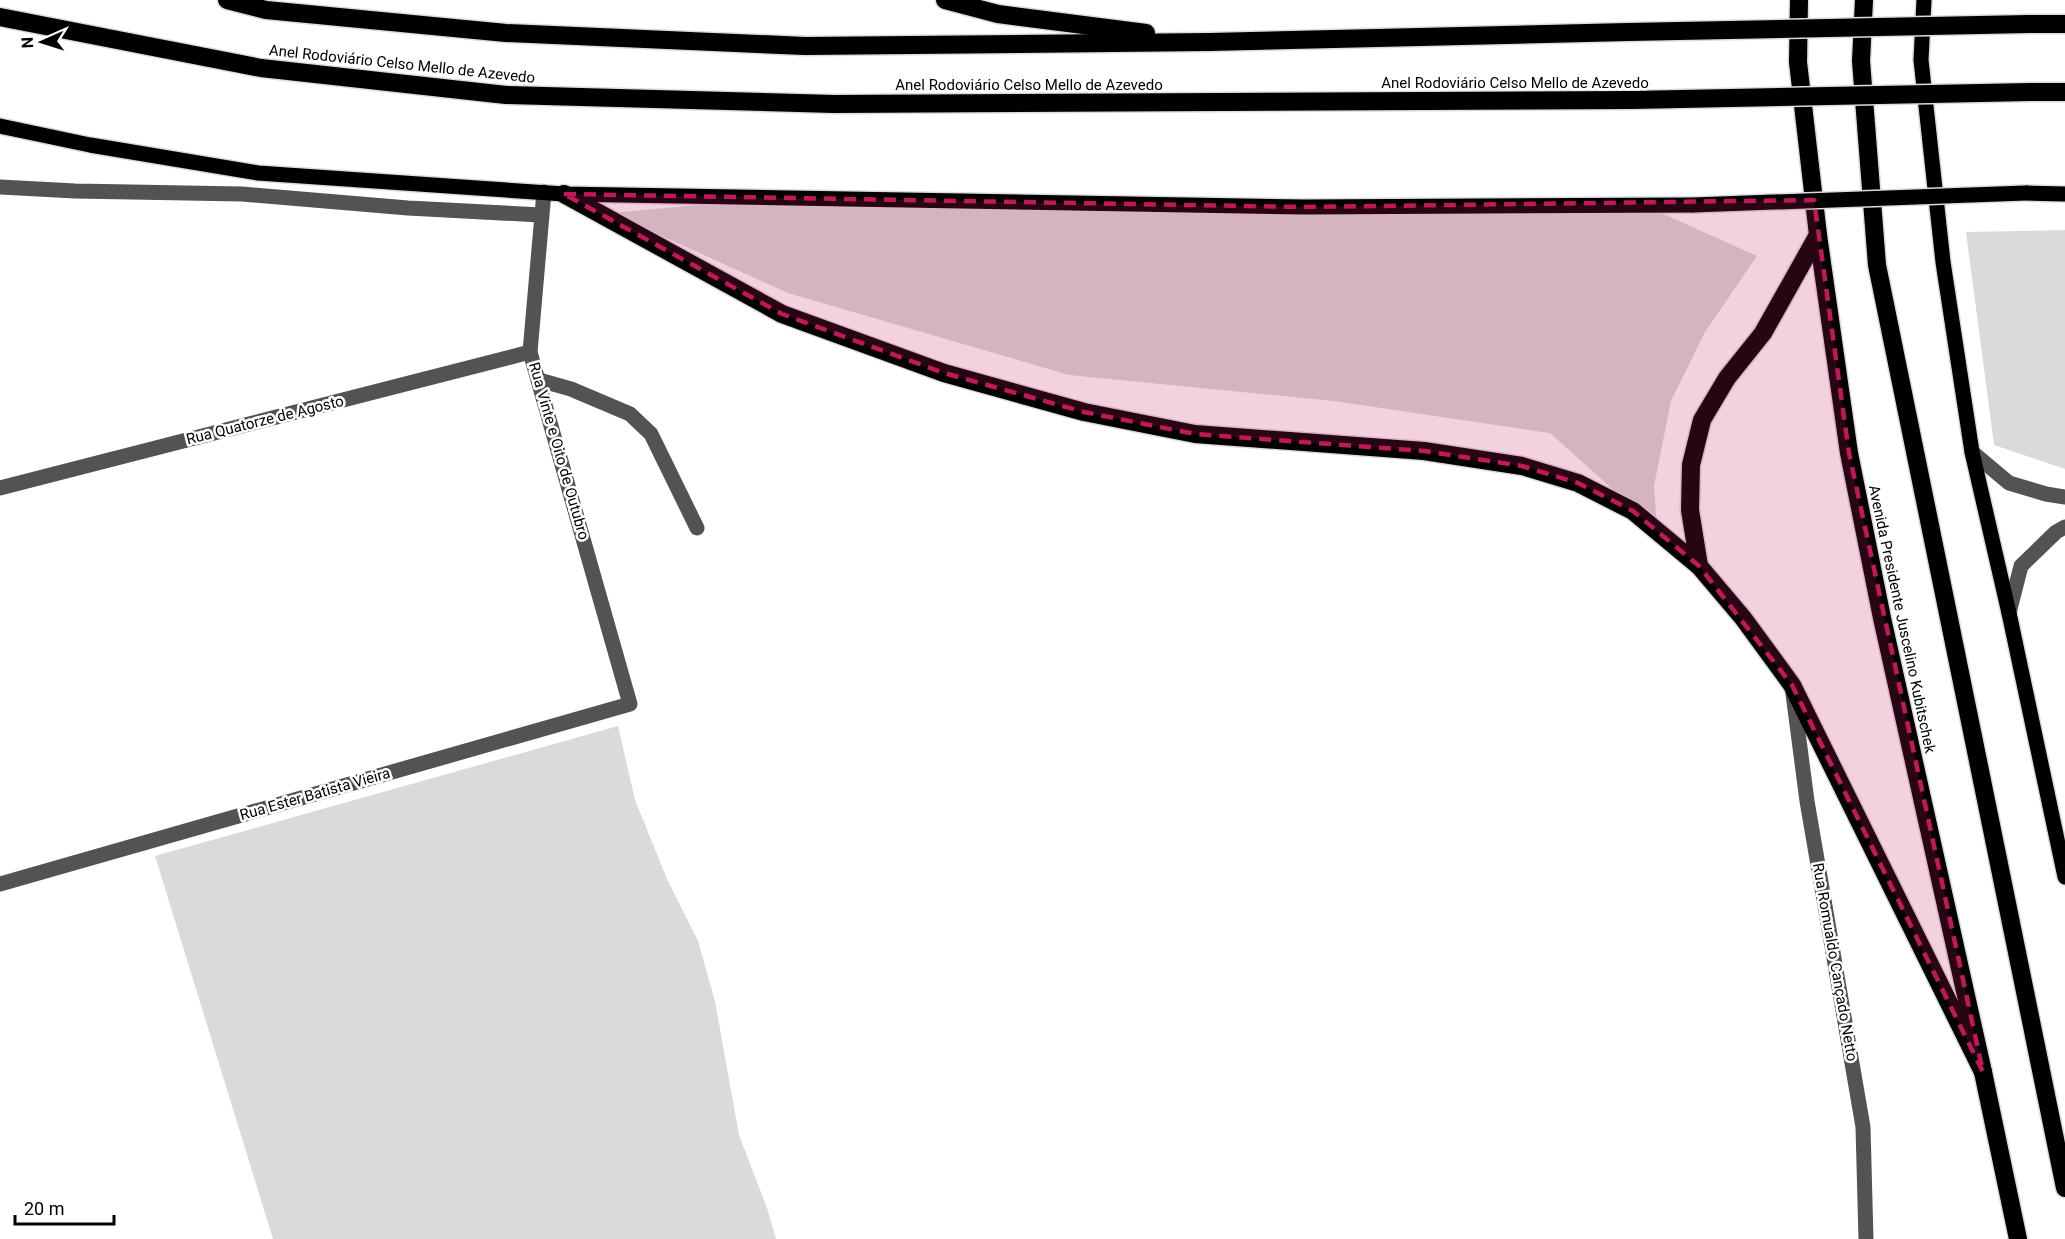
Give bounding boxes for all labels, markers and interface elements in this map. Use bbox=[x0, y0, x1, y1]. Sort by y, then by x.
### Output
north arrow bbox=[12, 12, 72, 72]
text: N bbox=[18, 37, 37, 49]
street label: Anel Rodoviário Celso Mello de Azevedo bbox=[268, 41, 536, 87]
street label: Anel Rodoviário Celso Mello de Azevedo bbox=[1381, 74, 1649, 92]
street label: Anel Rodoviário Celso Mello de Azevedo bbox=[895, 76, 1163, 94]
street label: Rua Vinte e Oito de Outubro bbox=[525, 360, 593, 542]
street label: Rua Quatorze de Agosto bbox=[184, 392, 346, 448]
street label: Avenida Presidente Juscelino Kubitschek bbox=[1865, 483, 1939, 755]
street label: Rua Ester Batista Vieira bbox=[238, 764, 392, 824]
street label: Rua Romualdo Cançado Netto bbox=[1809, 861, 1861, 1063]
scale bar bbox=[15, 1188, 114, 1226]
text: 20 m bbox=[24, 1198, 64, 1219]

